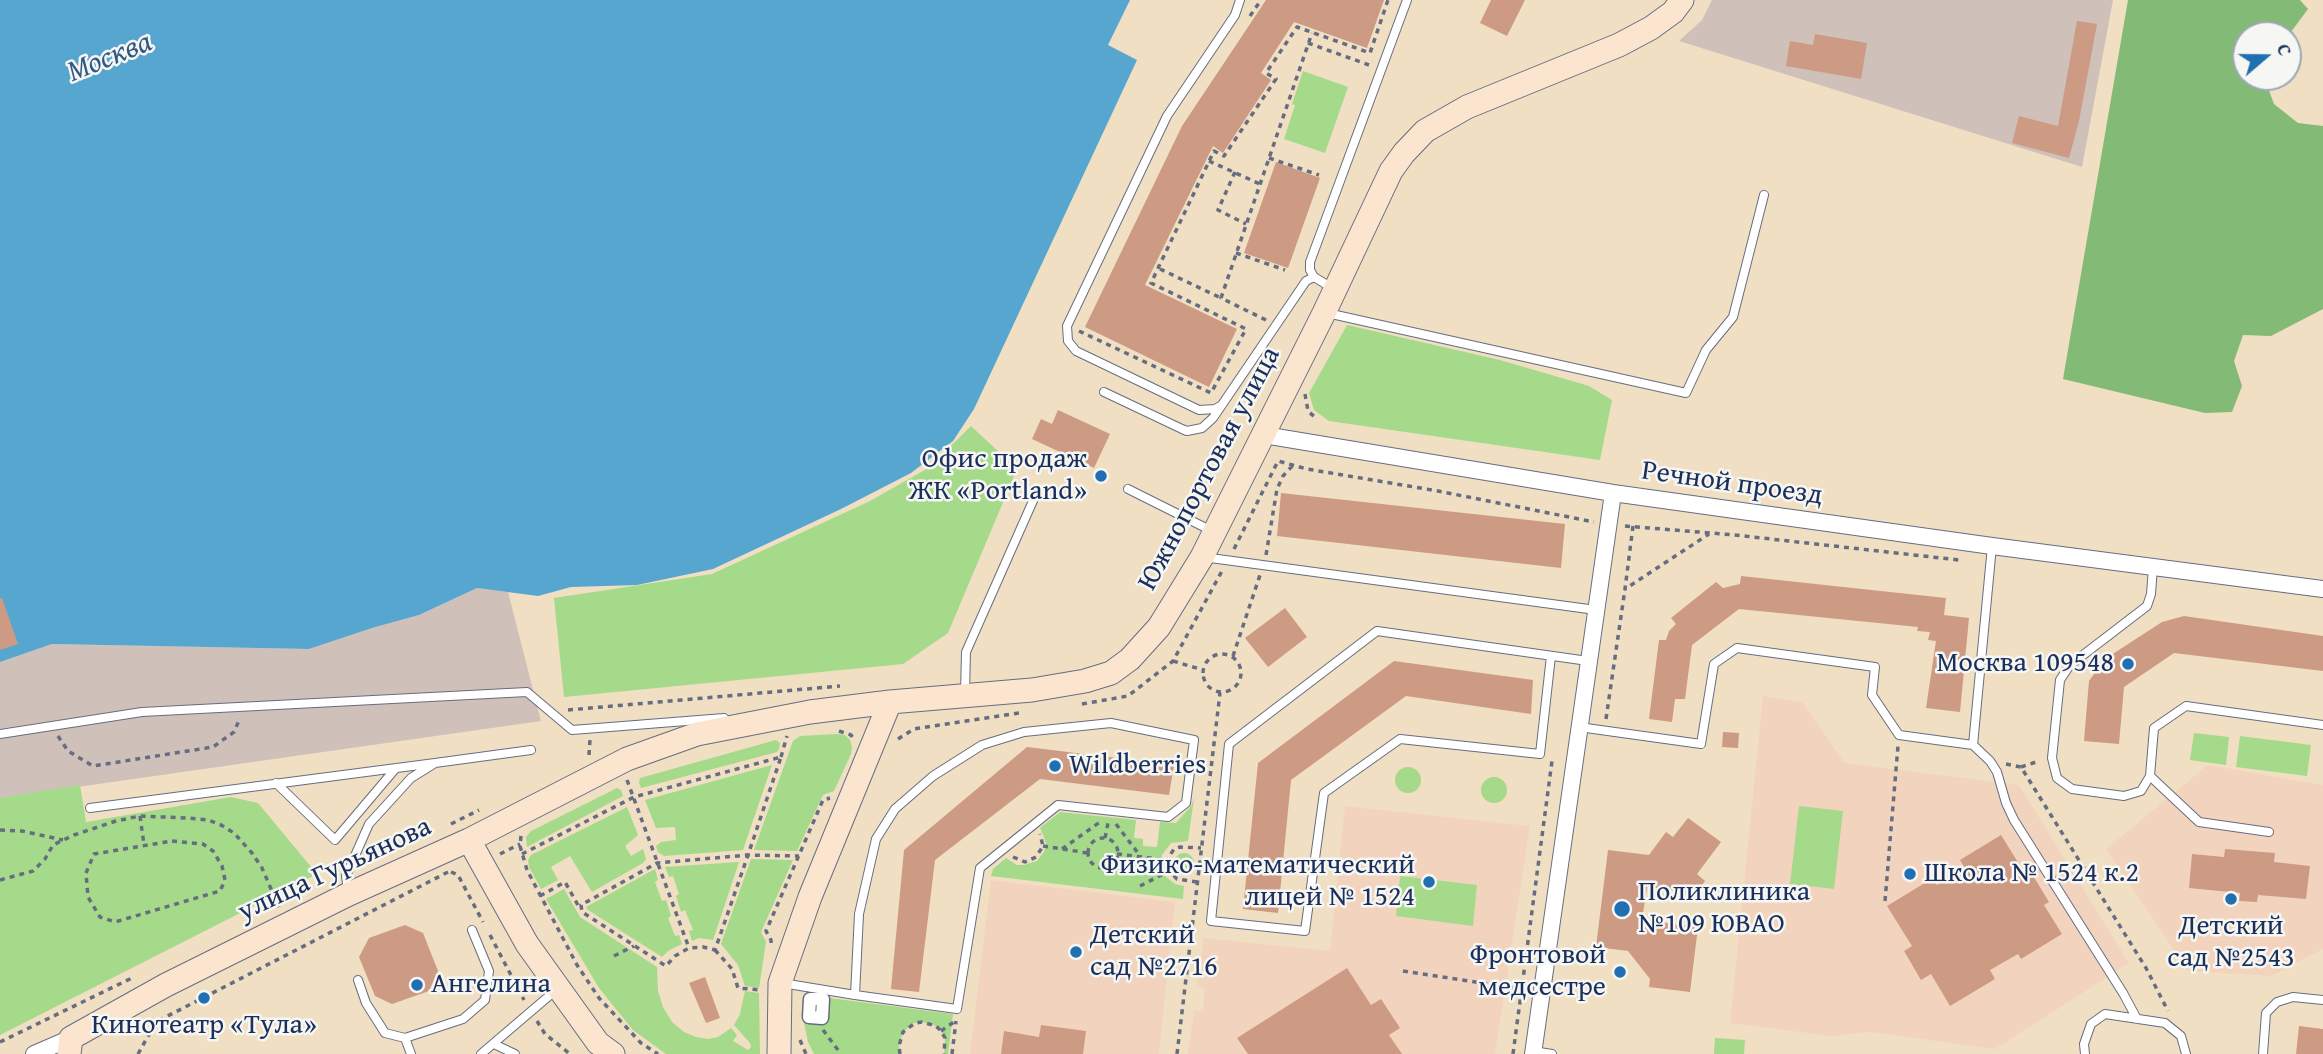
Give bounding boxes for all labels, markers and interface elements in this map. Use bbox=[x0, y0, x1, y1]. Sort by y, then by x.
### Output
north arrow bbox=[2232, 21, 2302, 91]
water label: Москва bbox=[63, 25, 157, 91]
text: С bbox=[2270, 40, 2300, 59]
street label: Южнопортовая улица bbox=[1132, 342, 1288, 596]
place label: Офис продаж ЖК «Portland» bbox=[909, 443, 1087, 509]
street label: Речной проезд bbox=[1639, 455, 1825, 513]
marker: Офис продаж ЖК «Portland» bbox=[1093, 468, 1109, 484]
place label: Москва 109548 bbox=[1937, 647, 2114, 681]
marker: Москва 109548 bbox=[2120, 656, 2136, 672]
place label: Wildberries bbox=[1069, 749, 1206, 783]
marker: Wildberries bbox=[1047, 758, 1063, 774]
street label: улица Гурьянова bbox=[233, 810, 437, 930]
place label: Физико-математический лицей № 1524 bbox=[1101, 849, 1415, 915]
place label: Школа № 1524 к.2 bbox=[1924, 857, 2139, 891]
marker: Школа № 1524 к.2 bbox=[1902, 866, 1918, 882]
marker: Физико-математический лицей № 1524 bbox=[1421, 874, 1437, 890]
place label: Поликлиника №109 ЮВАО bbox=[1638, 876, 1810, 942]
marker: Детский сад №2543 bbox=[2223, 891, 2239, 907]
marker: Поликлиника №109 ЮВАО bbox=[1612, 899, 1632, 919]
place label: Детский сад №2543 bbox=[2167, 910, 2295, 976]
place label: Детский сад №2716 bbox=[1090, 919, 1217, 985]
place label: Фронтовой медсестре bbox=[1470, 939, 1606, 1005]
marker: Детский сад №2716 bbox=[1068, 944, 1084, 960]
marker: Фронтовой медсестре bbox=[1612, 964, 1628, 980]
place label: Ангелина bbox=[431, 968, 551, 1002]
marker: Ангелина bbox=[409, 977, 425, 993]
marker: Кинотеатр «Тула» bbox=[196, 990, 212, 1006]
place label: Кинотеатр «Тула» bbox=[91, 1009, 317, 1043]

